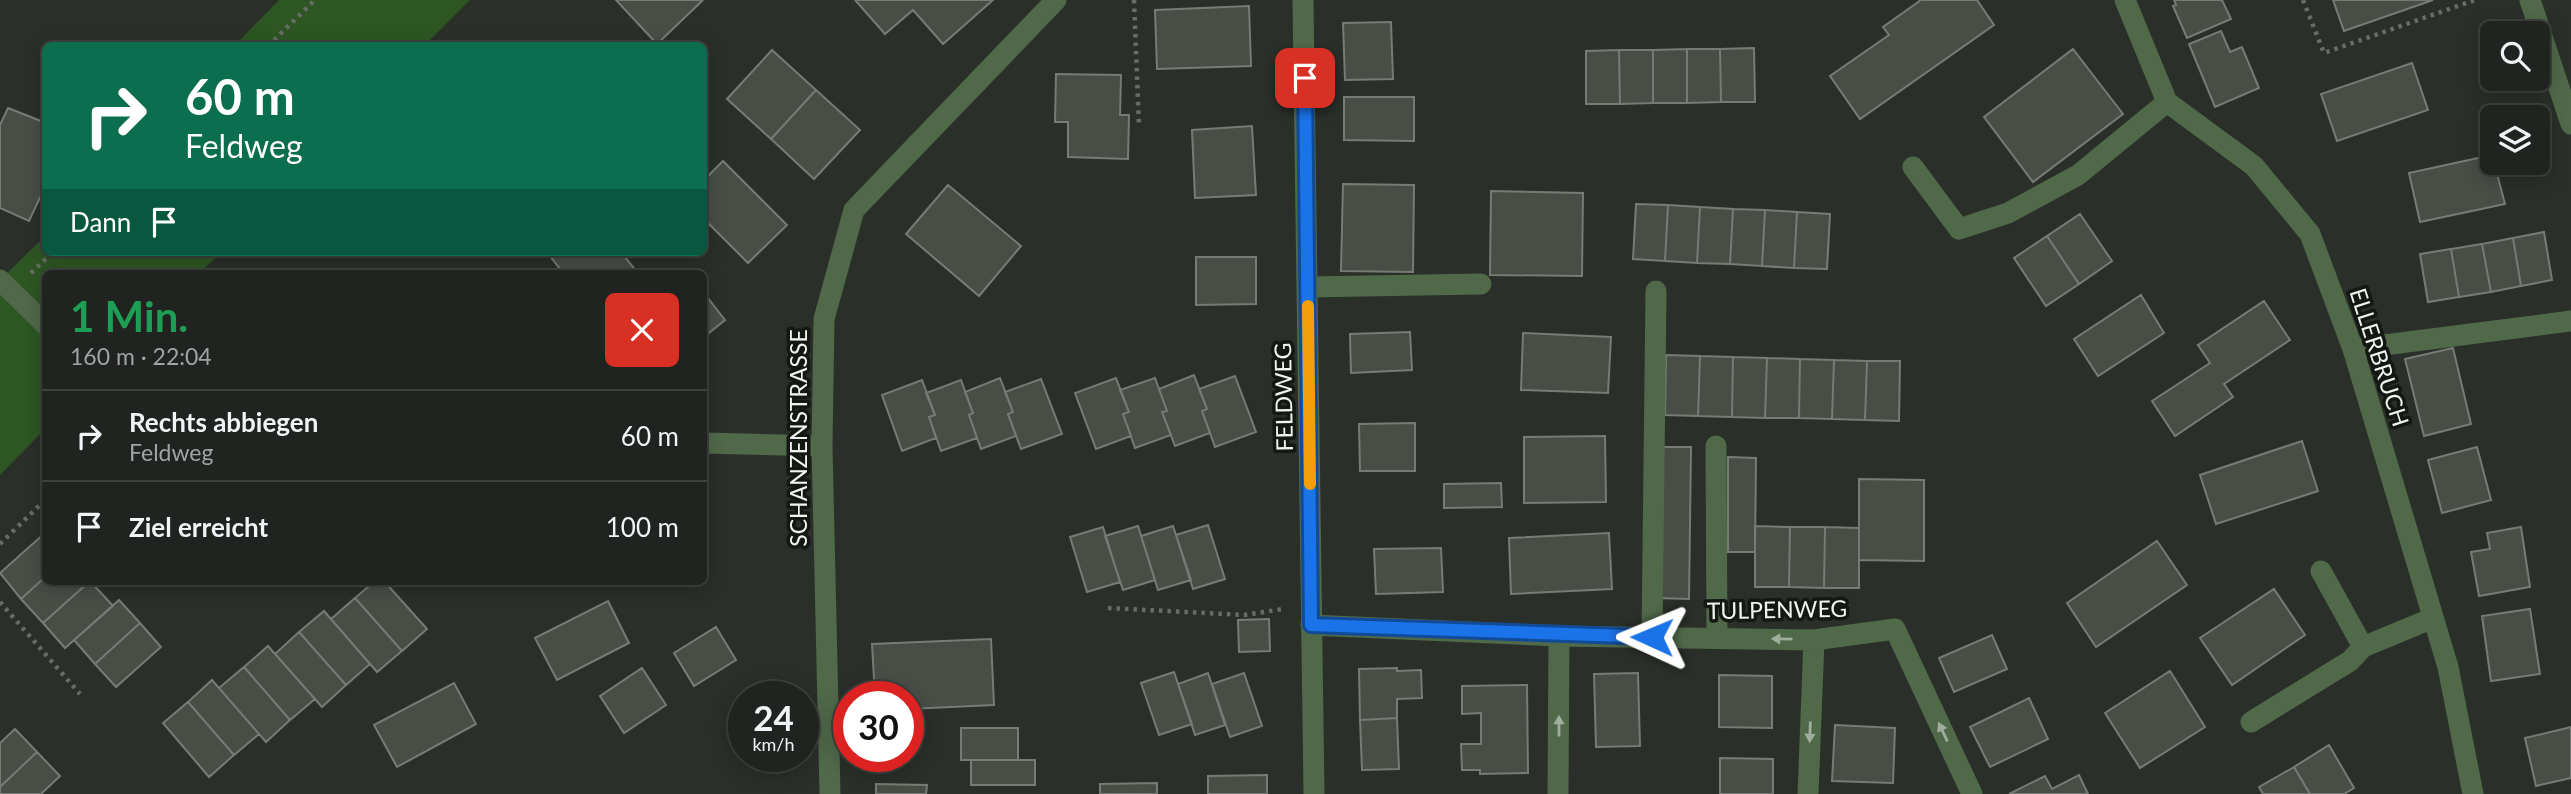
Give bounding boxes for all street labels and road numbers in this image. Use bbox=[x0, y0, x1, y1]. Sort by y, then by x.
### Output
street label: ELLERBRUCH bbox=[2344, 284, 2416, 430]
street label: SCHANZENSTRASSE bbox=[784, 329, 812, 547]
street label: FELDWEG bbox=[1268, 342, 1298, 452]
street label: TULPENWEG bbox=[1707, 594, 1847, 624]

